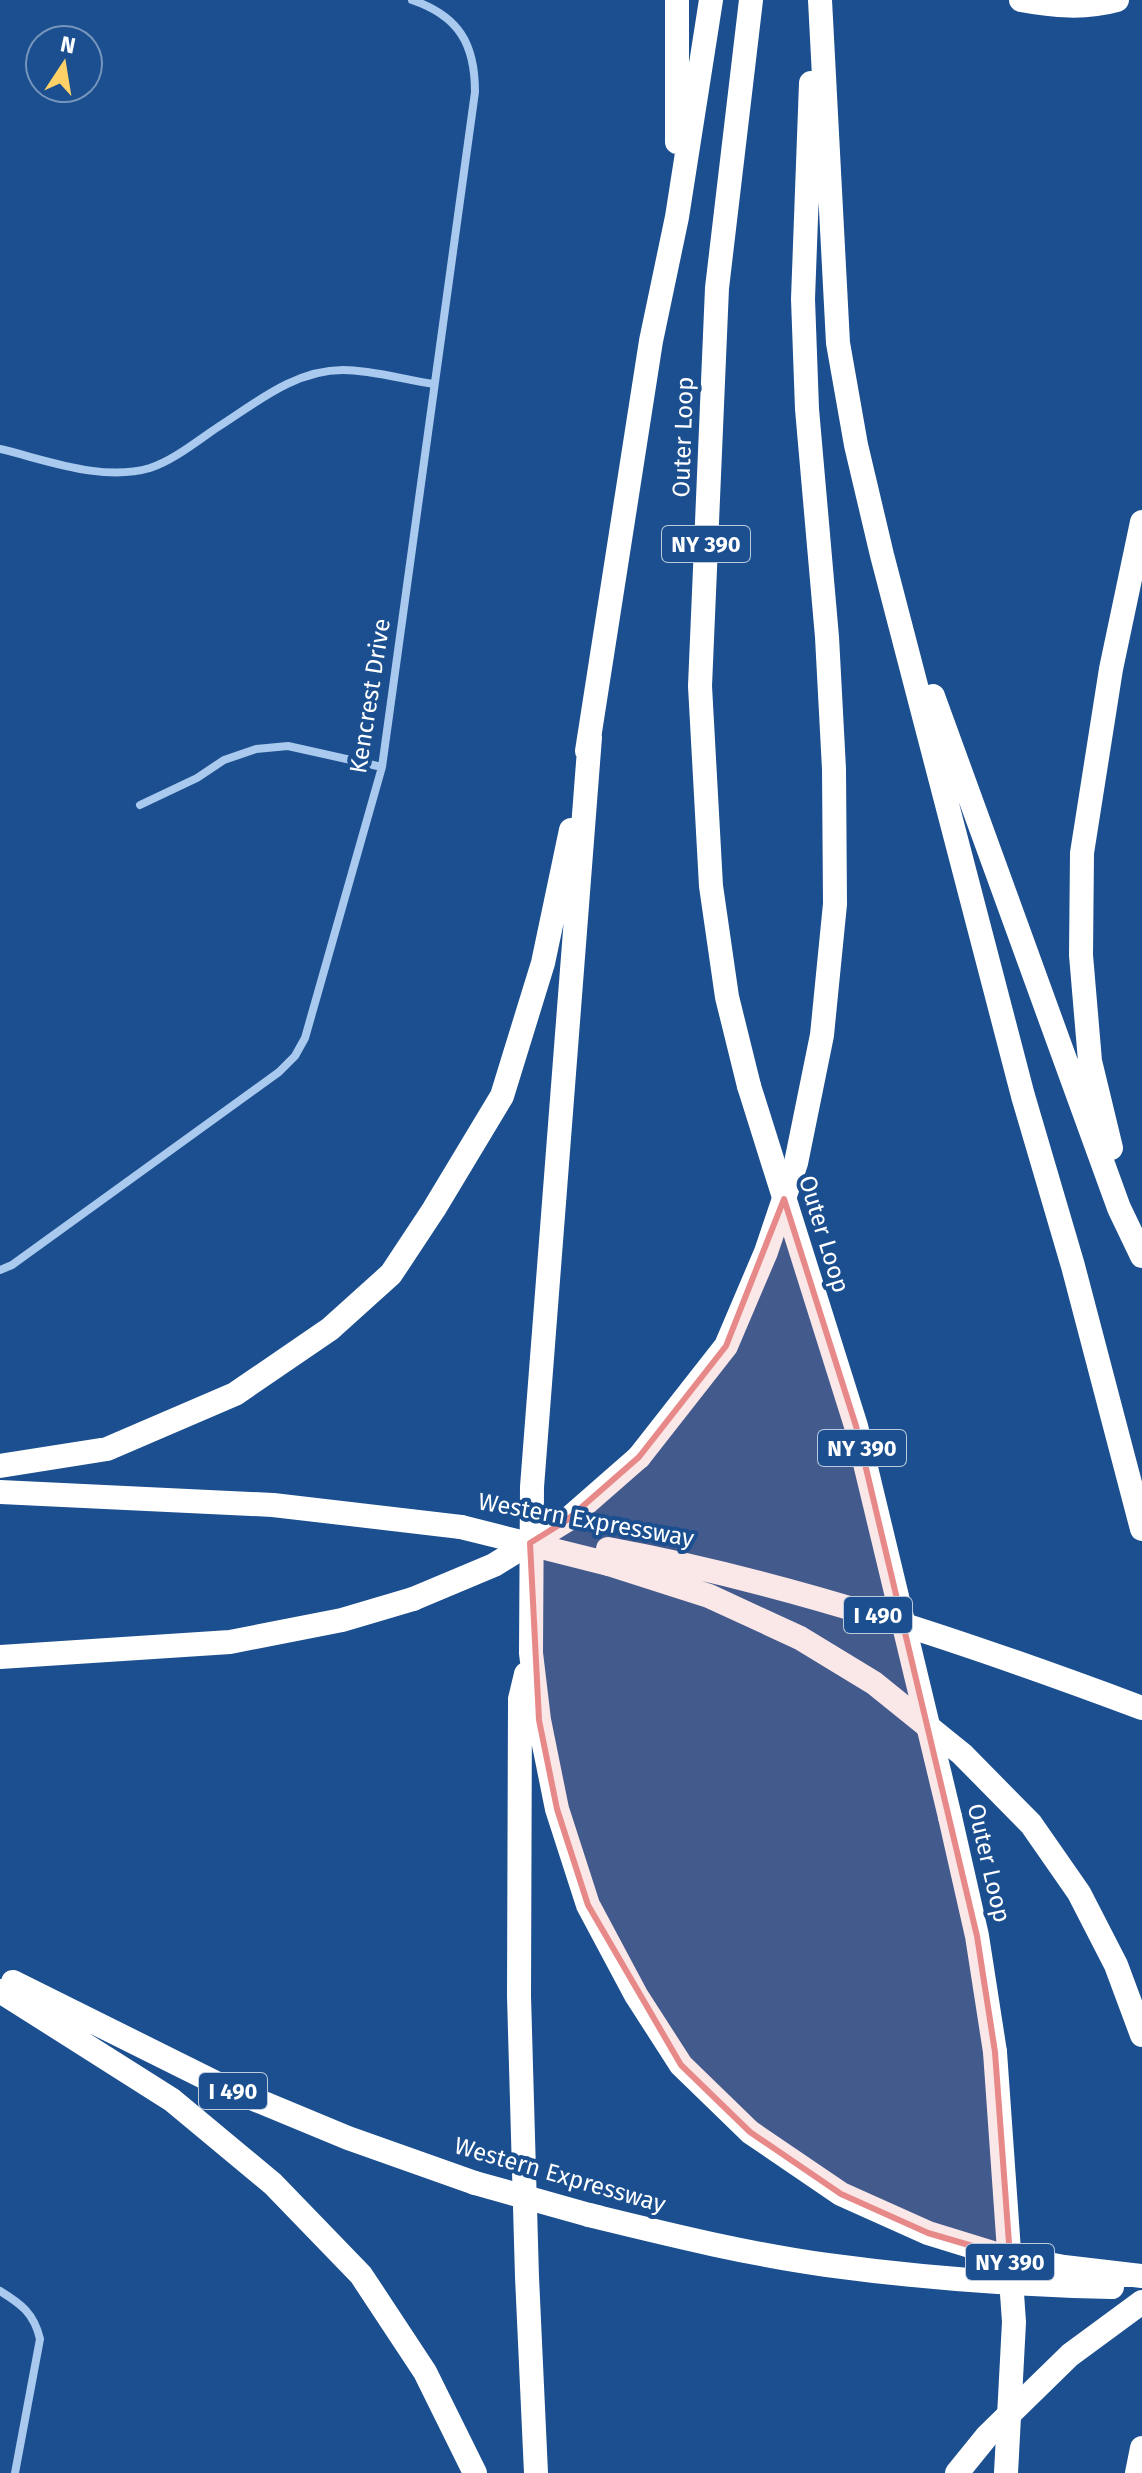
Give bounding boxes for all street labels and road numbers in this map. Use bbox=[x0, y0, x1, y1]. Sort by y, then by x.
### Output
street label: Outer Loop bbox=[667, 376, 699, 498]
road number: NY 390 bbox=[662, 526, 750, 562]
street label: Kencrest Drive bbox=[344, 616, 396, 776]
street label: Outer Loop bbox=[793, 1172, 855, 1296]
road number: NY 390 bbox=[818, 1430, 906, 1466]
street label: Western Expressway bbox=[476, 1487, 696, 1553]
road number: I 490 bbox=[844, 1597, 912, 1633]
street label: Outer Loop bbox=[962, 1801, 1016, 1925]
road number: I 490 bbox=[199, 2073, 267, 2109]
street label: Western Expressway bbox=[451, 2131, 669, 2219]
road number: NY 390 bbox=[966, 2244, 1054, 2280]

